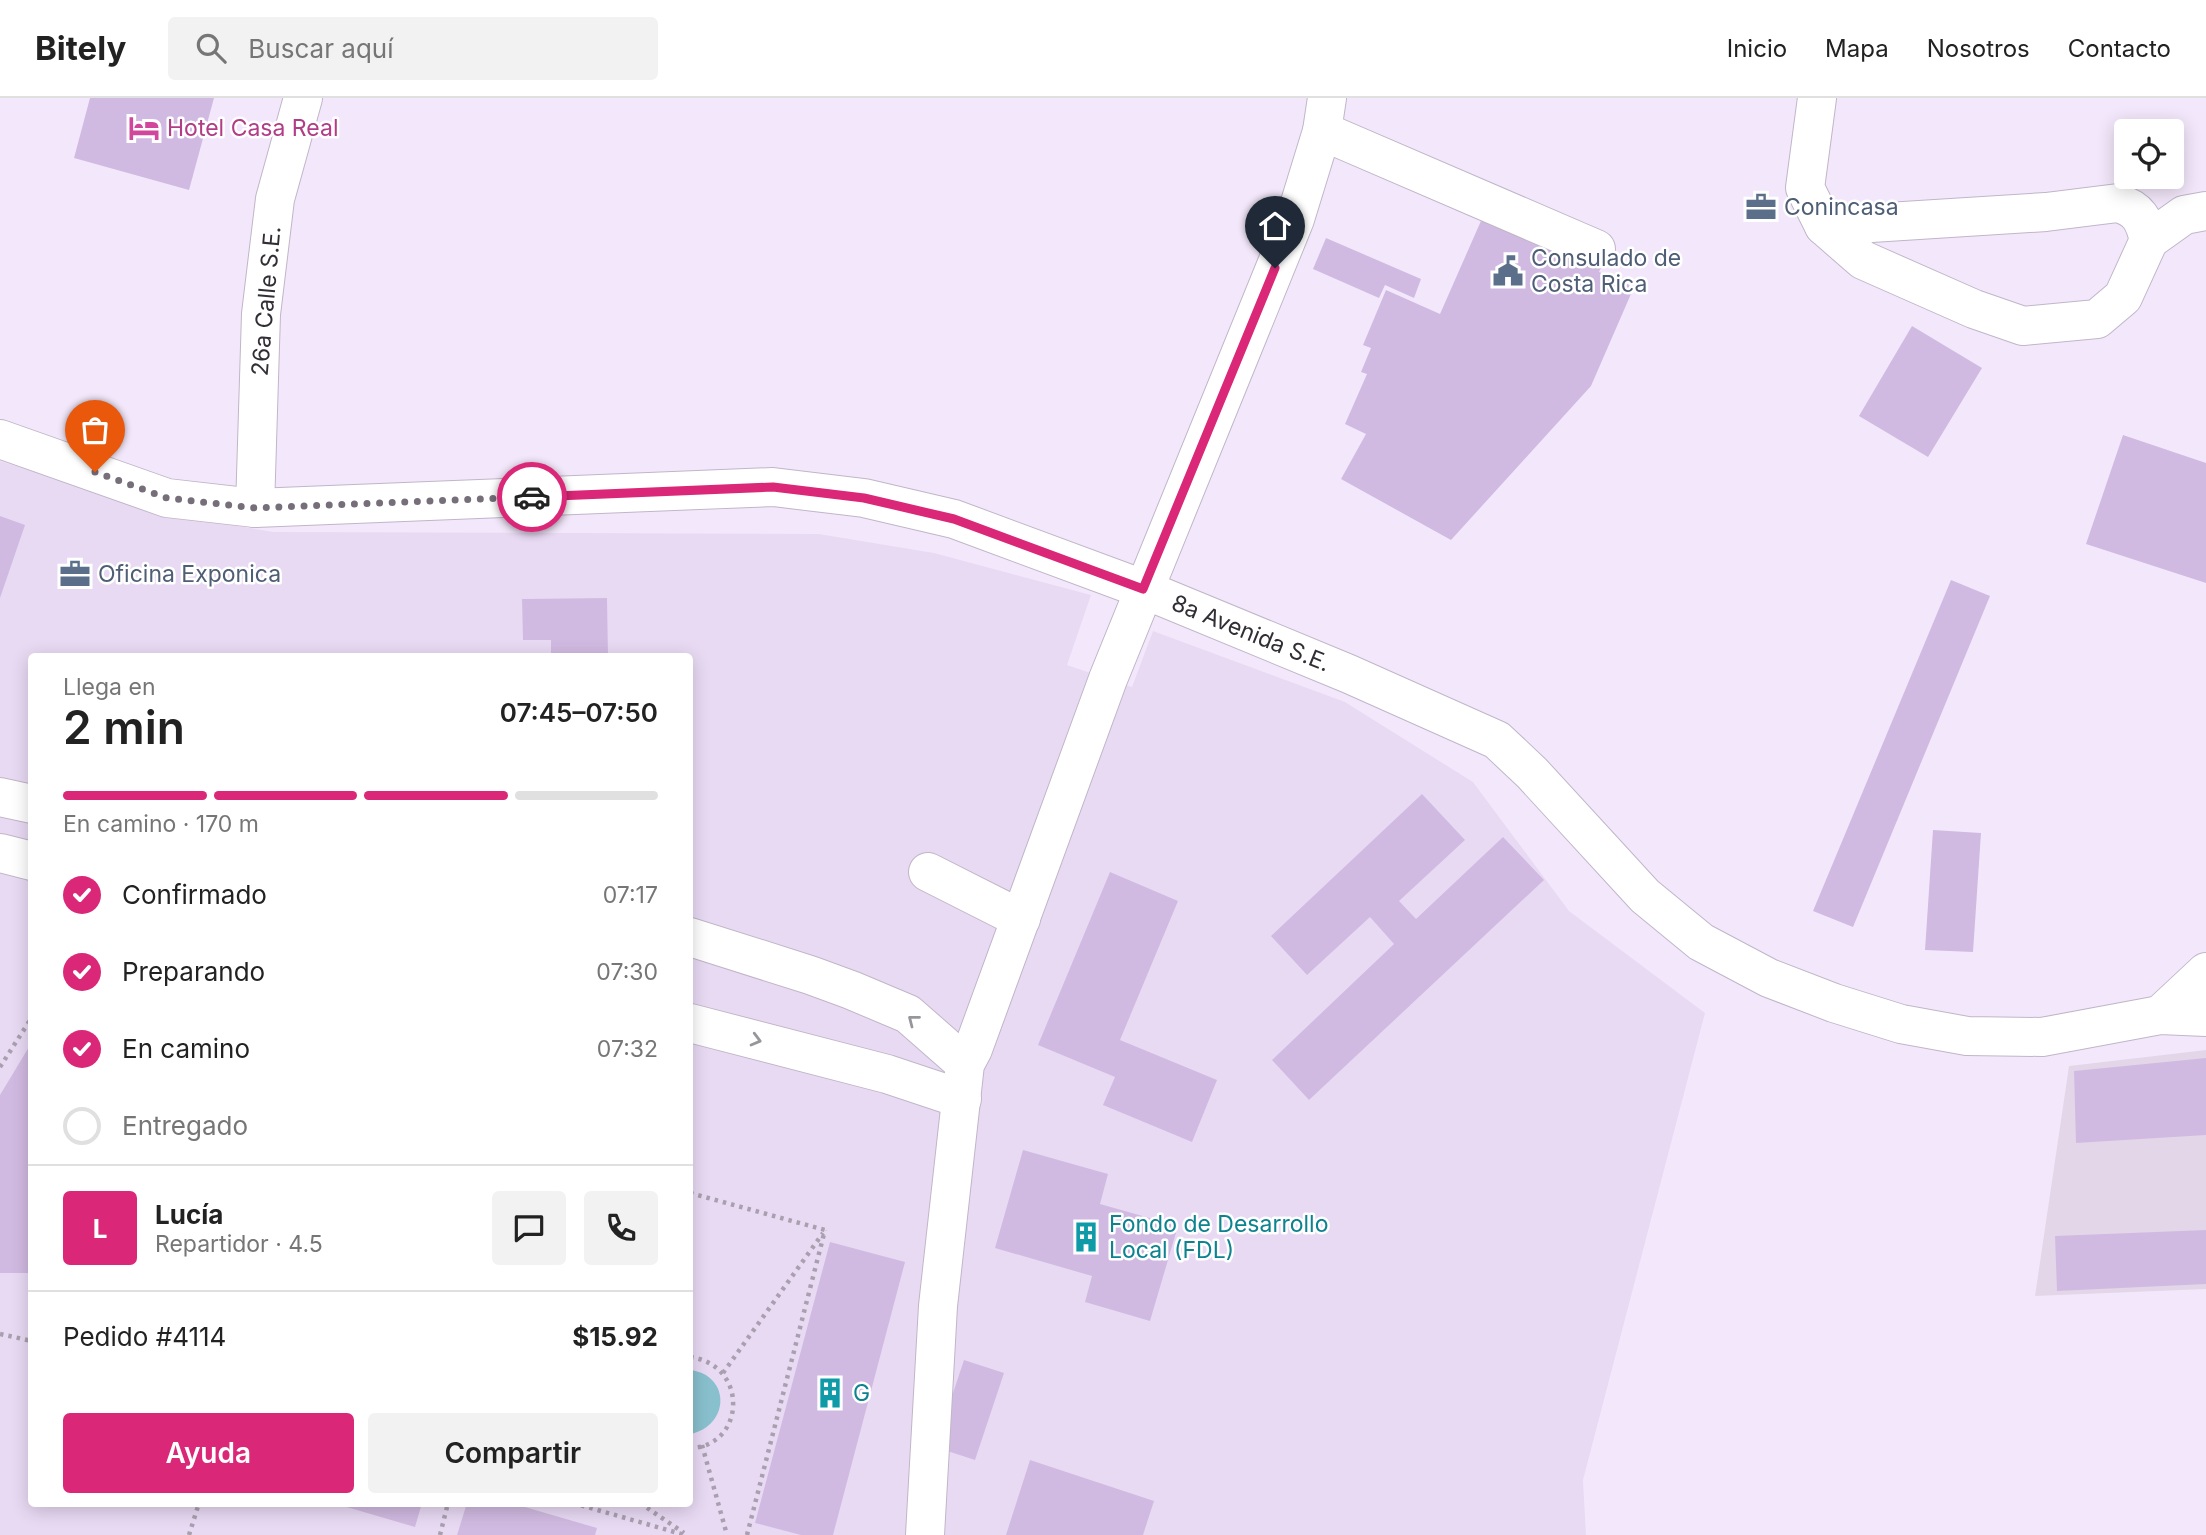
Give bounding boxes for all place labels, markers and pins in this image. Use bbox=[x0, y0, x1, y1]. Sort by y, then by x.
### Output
hotel icon: Hotel Casa Real bbox=[127, 111, 161, 145]
place label: Hotel Casa Real bbox=[167, 114, 338, 142]
office icon: Conincasa bbox=[1744, 190, 1778, 224]
place label: Conincasa bbox=[1784, 193, 1899, 221]
pin bbox=[1245, 196, 1305, 268]
place label: Consulado de Costa Rica bbox=[1531, 244, 1681, 298]
public building icon: Consulado de Costa Rica bbox=[1491, 254, 1525, 288]
pin bbox=[65, 400, 125, 472]
office icon: Oficina Exponica bbox=[58, 557, 92, 591]
place label: Oficina Exponica bbox=[98, 560, 281, 588]
place label: Fondo de Desarrollo Local (FDL) bbox=[1109, 1210, 1328, 1264]
building icon: Fondo de Desarrollo Local (FDL) bbox=[1069, 1220, 1103, 1254]
building icon: G bbox=[813, 1376, 847, 1410]
place label: G bbox=[853, 1379, 870, 1407]

